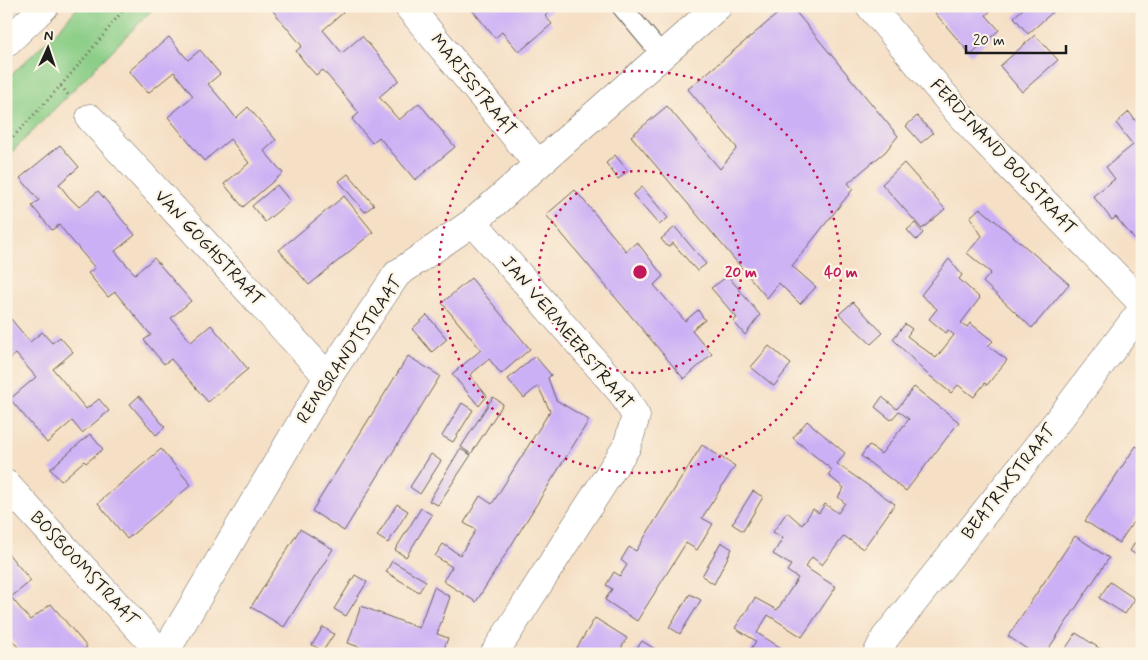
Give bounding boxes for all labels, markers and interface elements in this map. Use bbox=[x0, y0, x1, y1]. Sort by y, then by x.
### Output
north arrow bbox=[22, 22, 72, 72]
scale bar bbox=[966, 22, 1066, 54]
text: N bbox=[43, 27, 54, 45]
street label: MARISSTRAAT bbox=[424, 29, 522, 141]
text: 20 m bbox=[973, 31, 1005, 51]
street label: FERDINAND BOLSTRAAT bbox=[924, 74, 1082, 240]
street label: VAN GOGHSTRAAT bbox=[149, 185, 269, 311]
street label: JAN VERMEERSTRAAT bbox=[496, 251, 638, 415]
centre of rings bbox=[631, 263, 649, 281]
text: 20 m bbox=[725, 263, 757, 283]
text: 40 m bbox=[824, 263, 858, 283]
street label: REMBRANDTSTRAAT bbox=[291, 271, 409, 429]
street label: BEATRIXSTRAAT bbox=[956, 419, 1062, 545]
street label: BOSBOOMSTRAAT bbox=[24, 506, 144, 632]

